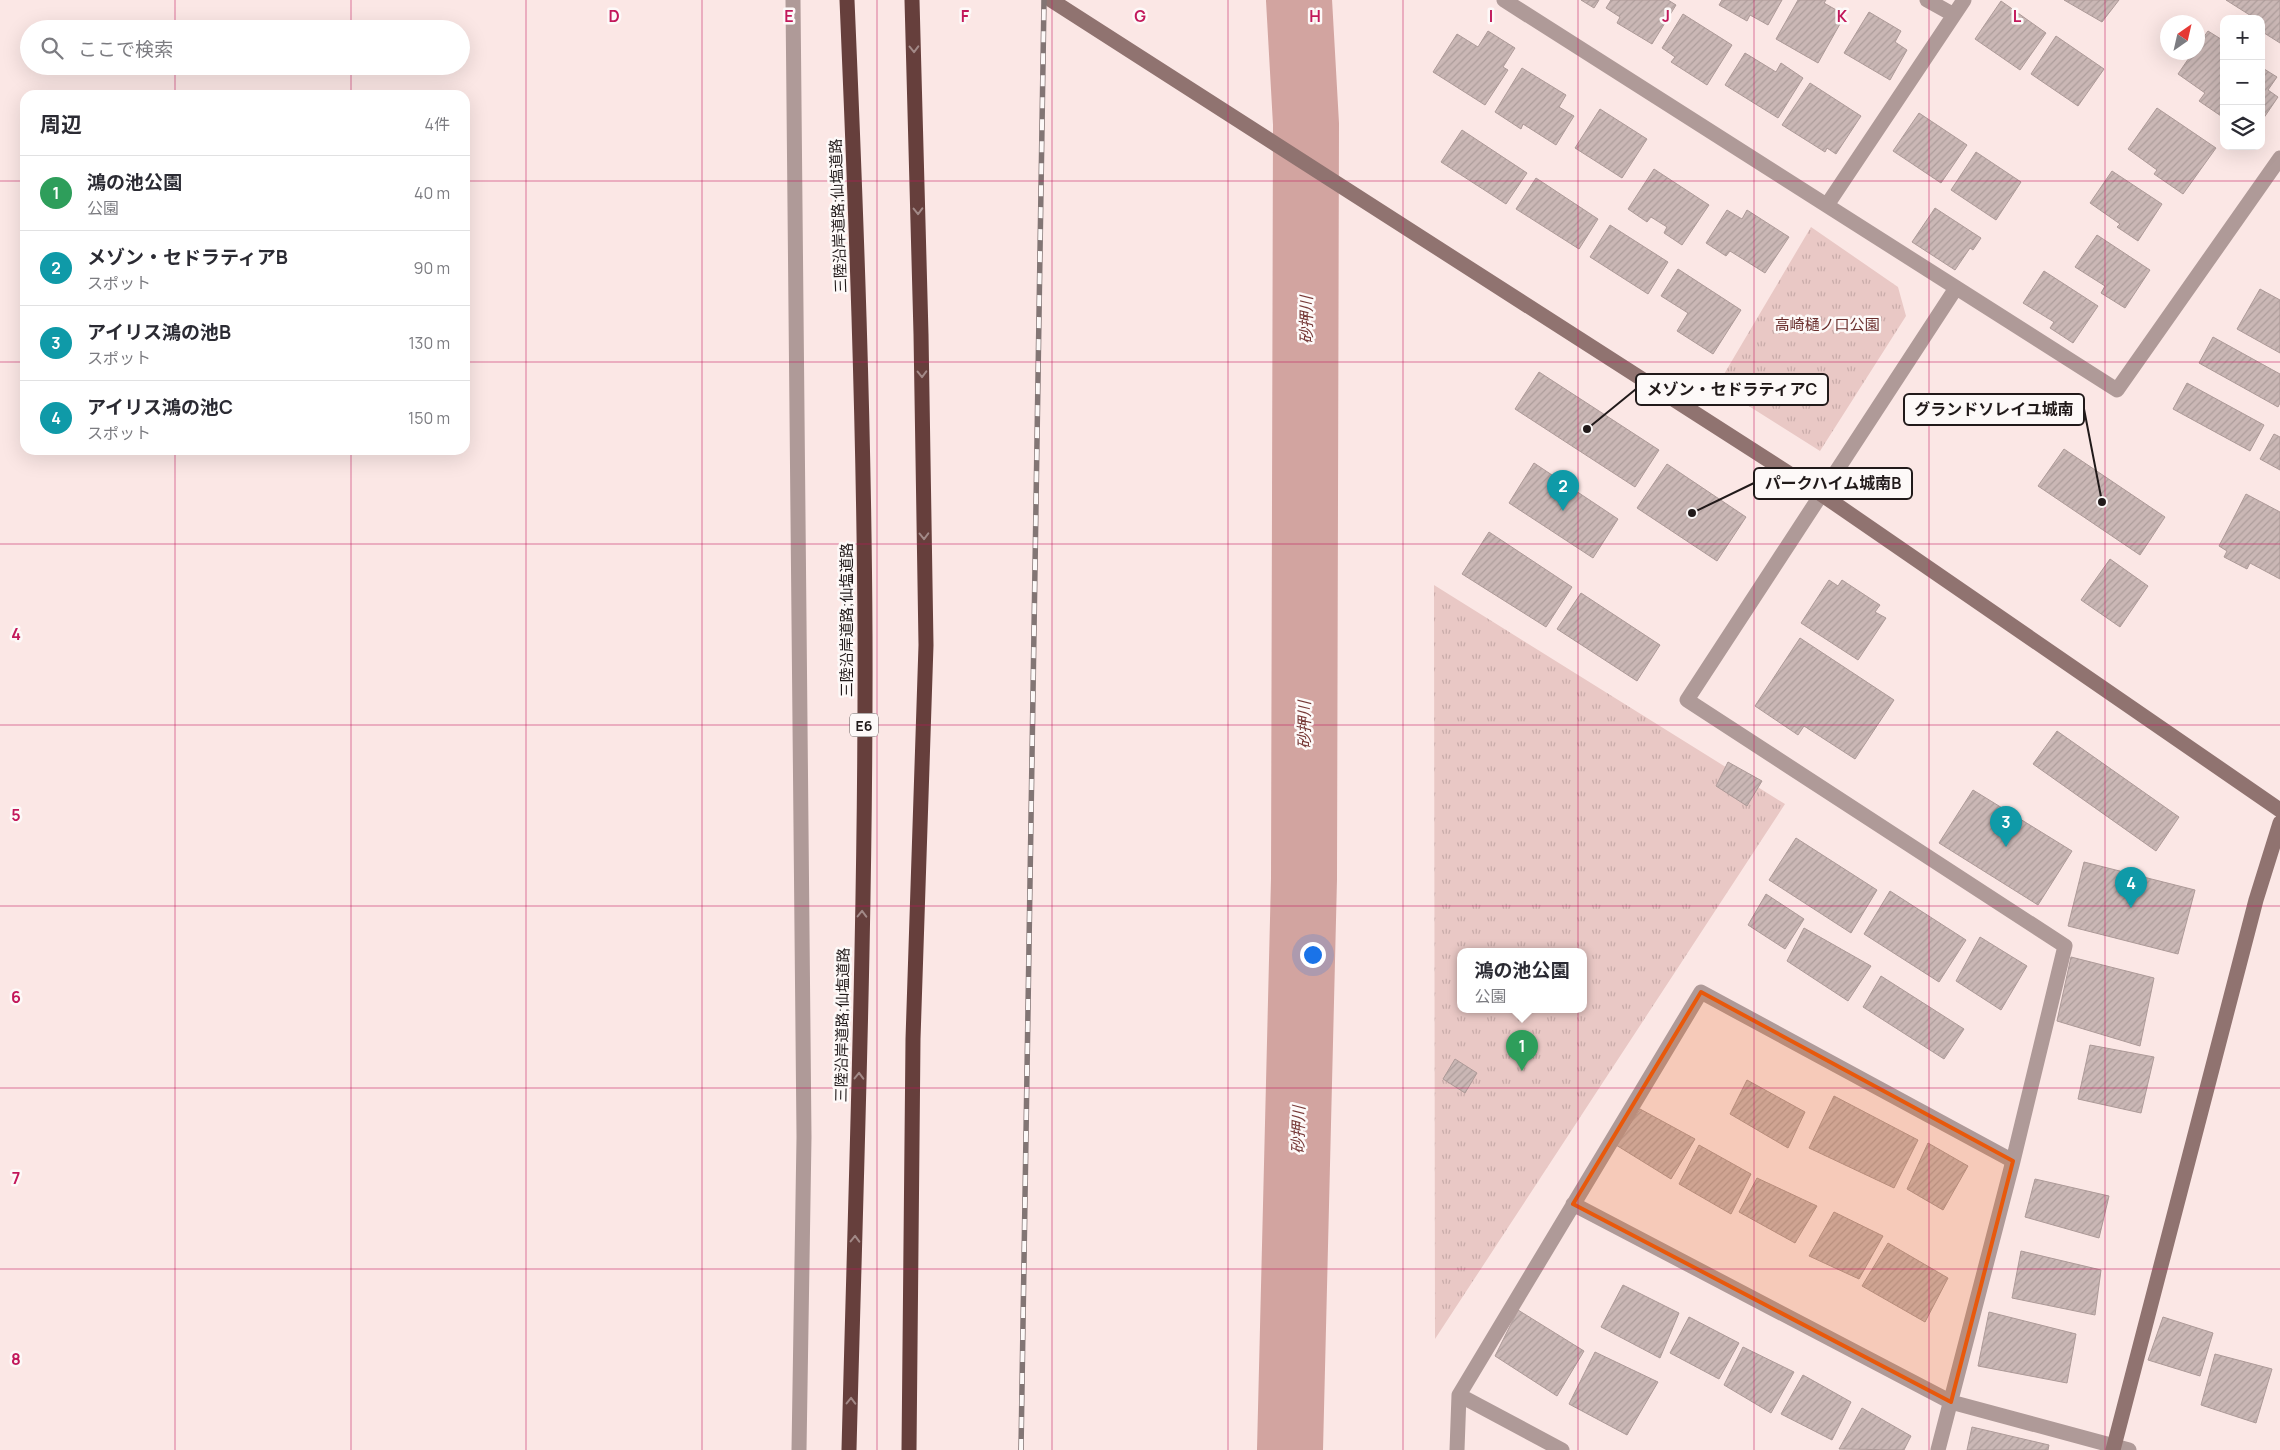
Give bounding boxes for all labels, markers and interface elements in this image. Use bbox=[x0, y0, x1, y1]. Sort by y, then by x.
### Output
text: D bbox=[608, 5, 620, 27]
text: E bbox=[784, 5, 794, 27]
text: F bbox=[961, 5, 970, 27]
text: G bbox=[1134, 5, 1146, 27]
text: H bbox=[1309, 5, 1321, 27]
text: I bbox=[1489, 5, 1493, 27]
text: J bbox=[1662, 5, 1670, 27]
text: K bbox=[1837, 5, 1848, 27]
text: L bbox=[2013, 5, 2022, 27]
north arrow bbox=[2160, 15, 2205, 60]
map controls bbox=[2220, 15, 2265, 150]
button: + bbox=[2220, 15, 2265, 60]
search box bbox=[20, 20, 470, 75]
icon: search bbox=[38, 34, 66, 62]
text: ここで検索 bbox=[78, 36, 173, 62]
one-way arrow bbox=[909, 45, 919, 53]
button: − bbox=[2220, 60, 2265, 105]
button: layers bbox=[2220, 105, 2265, 150]
text: 周辺 bbox=[40, 110, 82, 138]
text: 4件 bbox=[425, 113, 450, 135]
street label: 三陸沿岸道路;仙塩道路 bbox=[825, 138, 851, 294]
text: 鴻の池公園 bbox=[87, 169, 182, 195]
text: 1 bbox=[52, 182, 60, 204]
text: 40 m bbox=[414, 182, 450, 204]
text: 公園 bbox=[87, 197, 119, 219]
one-way arrow bbox=[913, 208, 923, 215]
text: メゾン・セドラティアB bbox=[87, 244, 288, 270]
text: 2 bbox=[51, 257, 61, 279]
text: 90 m bbox=[414, 257, 450, 279]
text: スポット bbox=[87, 272, 151, 294]
water label: 砂押川 bbox=[1295, 294, 1317, 344]
park label: 高崎樋ノ口公園 bbox=[1774, 314, 1880, 335]
text: アイリス鴻の池B bbox=[87, 319, 231, 345]
text: 3 bbox=[51, 332, 61, 354]
text: 130 m bbox=[408, 332, 450, 354]
text: スポット bbox=[87, 347, 151, 369]
one-way arrow bbox=[917, 370, 927, 378]
callout: メゾン・セドラティアC bbox=[1636, 374, 1828, 405]
text: メゾン・セドラティアC bbox=[1647, 378, 1818, 400]
text: アイリス鴻の池C bbox=[87, 394, 233, 420]
callout: グランドソレイユ城南 bbox=[1904, 394, 2084, 425]
text: グランドソレイユ城南 bbox=[1914, 398, 2074, 420]
text: 4 bbox=[51, 407, 61, 429]
text: 150 m bbox=[408, 407, 450, 429]
text: スポット bbox=[87, 422, 151, 444]
callout: パークハイム城南B bbox=[1754, 468, 1912, 499]
pin: 2 bbox=[1547, 470, 1579, 511]
text: パークハイム城南B bbox=[1765, 472, 1901, 494]
one-way arrow bbox=[919, 532, 930, 540]
street label: 三陸沿岸道路;仙塩道路 bbox=[836, 543, 857, 697]
text: 4 bbox=[11, 623, 21, 645]
water label: 砂押川 bbox=[1293, 699, 1315, 749]
road number: E6 bbox=[850, 714, 878, 736]
text: 5 bbox=[11, 804, 21, 826]
pin: 3 bbox=[1990, 806, 2022, 847]
pin: 4 bbox=[2115, 867, 2147, 908]
one-way arrow bbox=[857, 910, 867, 918]
your location bbox=[1300, 942, 1326, 968]
street label: 三陸沿岸道路;仙塩道路 bbox=[830, 948, 854, 1102]
popup bbox=[1457, 948, 1587, 1013]
text: 鴻の池公園 bbox=[1474, 957, 1570, 983]
text: 公園 bbox=[1474, 985, 1507, 1007]
text: 6 bbox=[11, 986, 21, 1008]
pin: 1 bbox=[1506, 1030, 1538, 1071]
one-way arrow bbox=[854, 1072, 864, 1080]
water label: 砂押川 bbox=[1287, 1104, 1309, 1154]
text: 7 bbox=[12, 1167, 20, 1189]
one-way arrow bbox=[850, 1235, 860, 1242]
text: 8 bbox=[11, 1348, 21, 1370]
one-way arrow bbox=[845, 1397, 856, 1405]

